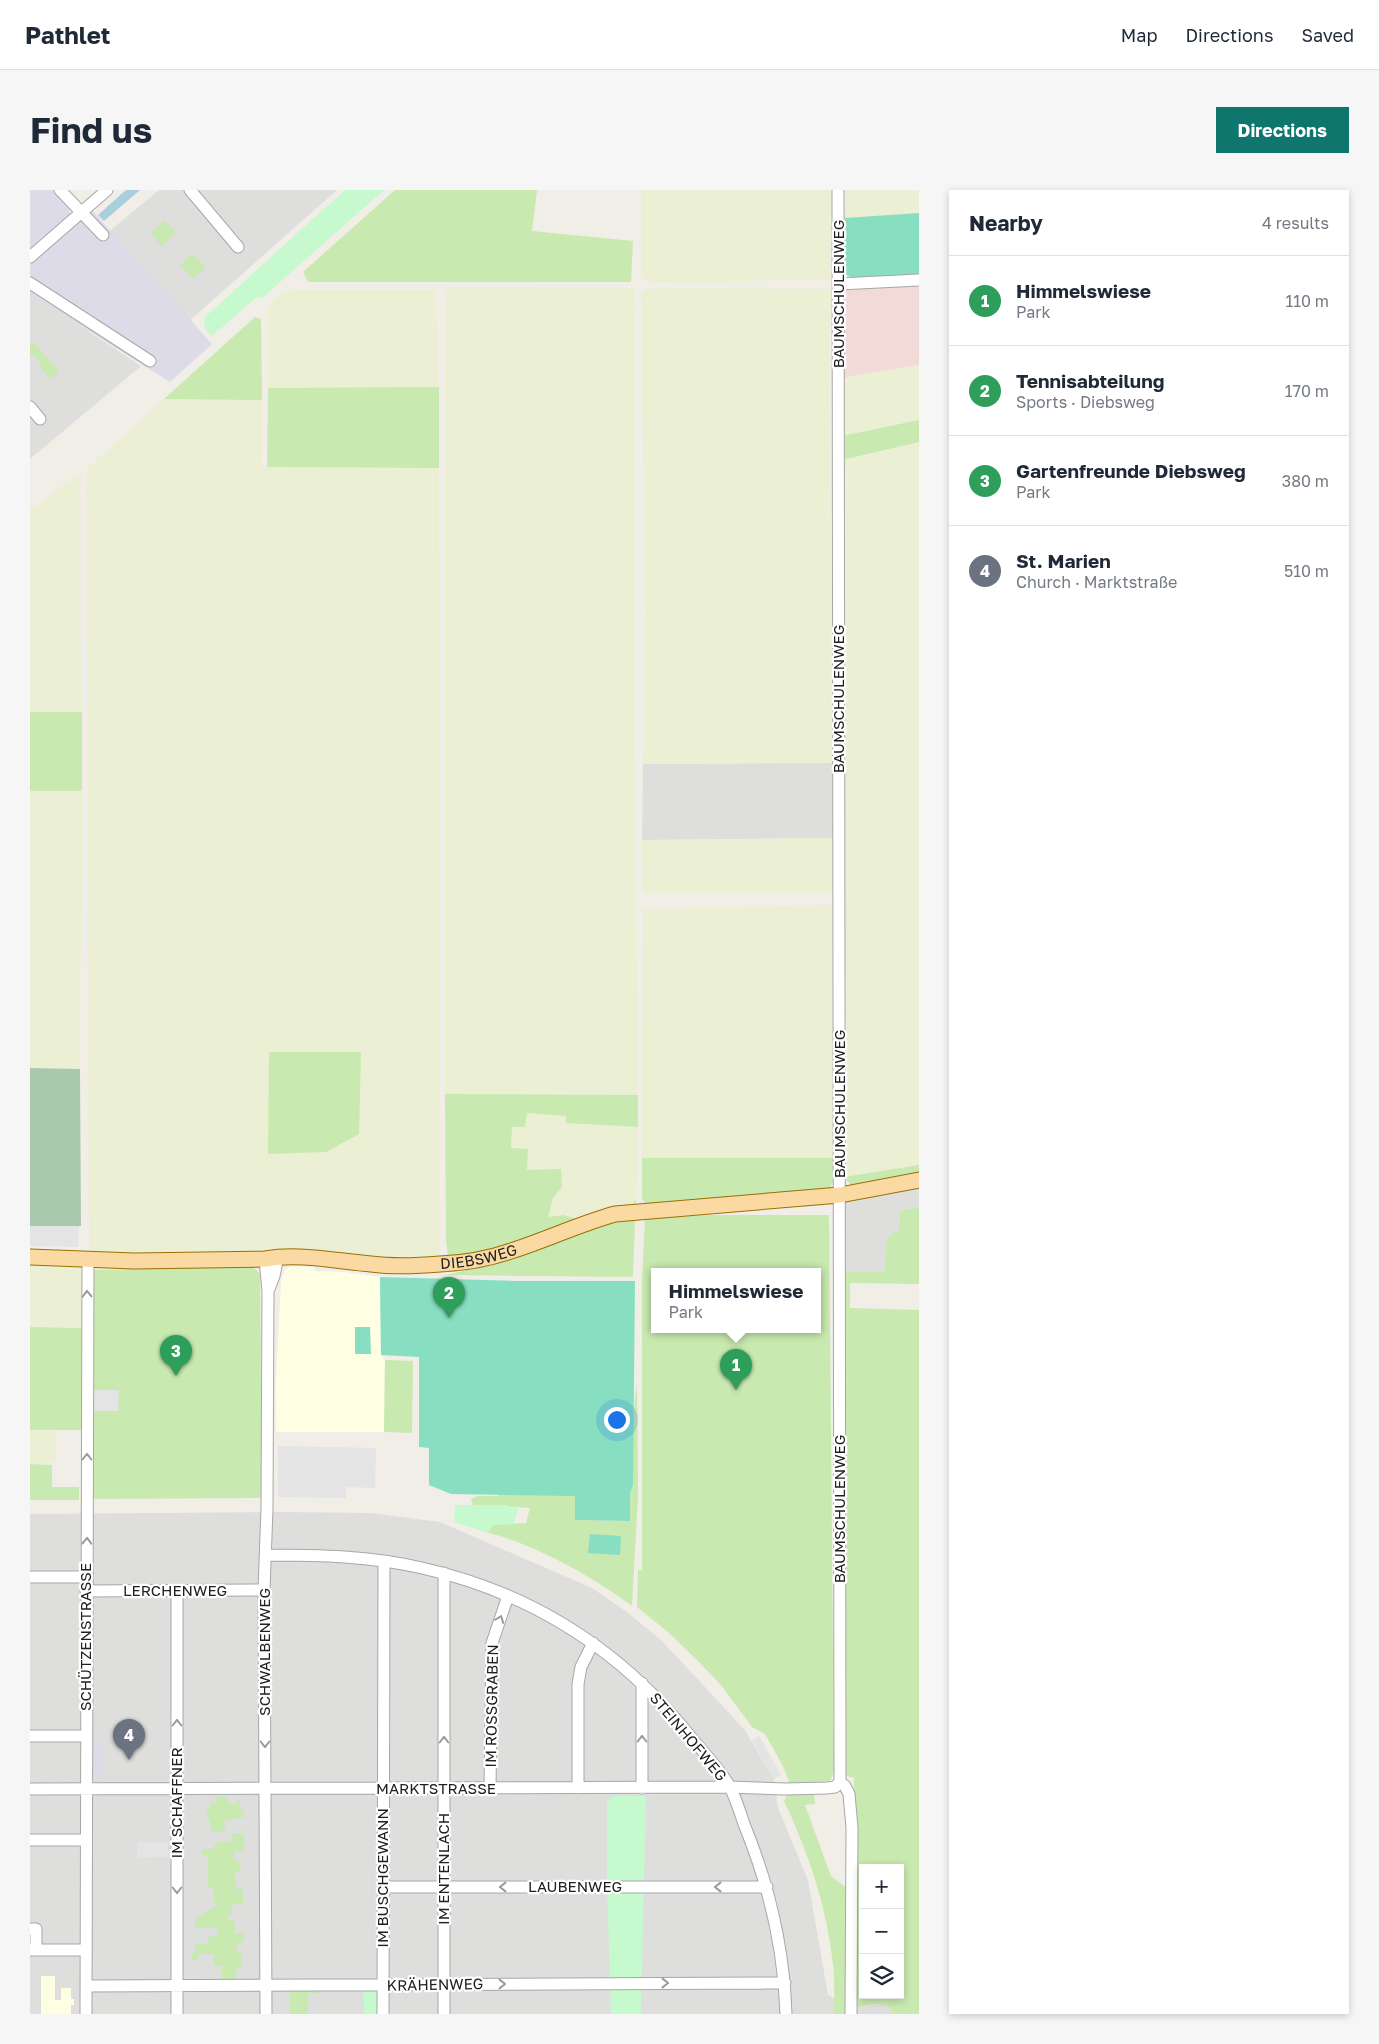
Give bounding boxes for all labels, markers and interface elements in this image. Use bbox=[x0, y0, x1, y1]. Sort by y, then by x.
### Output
text: Pathlet bbox=[25, 20, 110, 49]
text: Map bbox=[1121, 24, 1157, 46]
text: Directions bbox=[1185, 24, 1273, 46]
text: Saved bbox=[1301, 24, 1354, 46]
button: Directions bbox=[1216, 107, 1349, 153]
text: Find us bbox=[30, 109, 152, 151]
text: Nearby bbox=[969, 210, 1043, 236]
text: 4 results bbox=[1262, 213, 1329, 233]
street label: BAUMSCHULENWEG bbox=[829, 220, 847, 368]
text: Himmelswiese bbox=[1016, 279, 1151, 302]
text: 1 bbox=[981, 291, 989, 311]
text: 110 m bbox=[1285, 291, 1329, 311]
text: Park bbox=[1016, 302, 1051, 322]
text: Tennisabteilung bbox=[1016, 369, 1164, 392]
text: 2 bbox=[980, 381, 990, 401]
text: 170 m bbox=[1285, 381, 1329, 401]
text: Sports · Diebsweg bbox=[1016, 392, 1155, 412]
text: Gartenfreunde Diebsweg bbox=[1016, 459, 1246, 482]
text: 3 bbox=[980, 471, 990, 491]
text: 380 m bbox=[1282, 471, 1329, 491]
text: Park bbox=[1016, 482, 1051, 502]
text: St. Marien bbox=[1016, 549, 1111, 572]
text: 4 bbox=[980, 561, 990, 581]
text: 510 m bbox=[1284, 561, 1329, 581]
text: Church · Marktstraße bbox=[1016, 572, 1177, 592]
street label: BAUMSCHULENWEG bbox=[829, 625, 847, 773]
street label: BAUMSCHULENWEG bbox=[830, 1030, 848, 1178]
street label: DIEBSWEG bbox=[440, 1240, 519, 1272]
popup bbox=[651, 1268, 821, 1333]
pin: 2 bbox=[433, 1277, 465, 1318]
text: Himmelswiese bbox=[668, 1279, 804, 1302]
one-way arrow bbox=[82, 1290, 92, 1298]
text: Park bbox=[668, 1302, 703, 1322]
pin: 3 bbox=[160, 1335, 192, 1376]
pin: 1 bbox=[720, 1349, 752, 1390]
your location bbox=[604, 1407, 630, 1433]
street label: BAUMSCHULENWEG bbox=[830, 1435, 848, 1583]
one-way arrow bbox=[82, 1453, 93, 1461]
one-way arrow bbox=[81, 1537, 92, 1545]
street label: SCHÜTZENSTRASSE bbox=[76, 1563, 94, 1711]
street label: LERCHENWEG bbox=[123, 1581, 227, 1599]
street label: SCHWALBENWEG bbox=[255, 1588, 273, 1716]
one-way arrow bbox=[494, 1615, 504, 1624]
street label: IM ROSSGRABEN bbox=[481, 1644, 501, 1768]
street label: STEINHOFWEG bbox=[647, 1689, 731, 1784]
pin: 4 bbox=[113, 1719, 145, 1760]
one-way arrow bbox=[172, 1719, 182, 1726]
one-way arrow bbox=[637, 1735, 647, 1742]
one-way arrow bbox=[439, 1736, 449, 1744]
one-way arrow bbox=[260, 1740, 270, 1748]
street label: IM SCHAFFNER bbox=[167, 1747, 185, 1859]
street label: MARKTSTRASSE bbox=[376, 1779, 496, 1797]
street label: IM BUSCHGEWANN bbox=[373, 1808, 391, 1948]
street label: IM ENTENLACH bbox=[434, 1813, 452, 1925]
map controls bbox=[859, 1864, 904, 1999]
button: + bbox=[859, 1864, 904, 1909]
street label: LAUBENWEG bbox=[528, 1877, 622, 1895]
one-way arrow bbox=[499, 1882, 506, 1892]
one-way arrow bbox=[714, 1882, 722, 1892]
one-way arrow bbox=[172, 1887, 182, 1895]
button: − bbox=[859, 1909, 904, 1954]
button: layers bbox=[859, 1954, 904, 1999]
street label: KRÄHENWEG bbox=[387, 1974, 483, 1994]
one-way arrow bbox=[661, 1978, 669, 1988]
one-way arrow bbox=[498, 1979, 506, 1989]

